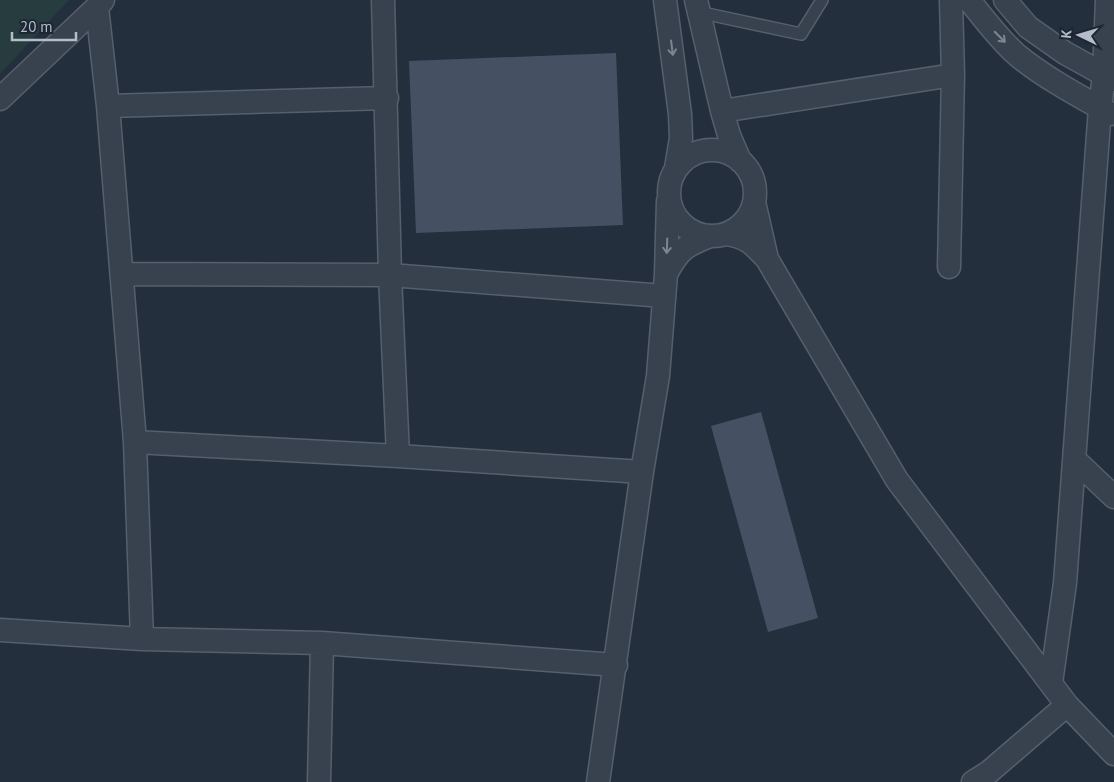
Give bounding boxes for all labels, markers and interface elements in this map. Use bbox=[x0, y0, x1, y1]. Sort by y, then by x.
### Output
scale bar bbox=[12, 10, 76, 42]
north arrow bbox=[1054, 10, 1104, 60]
text: 20 m bbox=[20, 17, 53, 36]
text: K bbox=[1057, 28, 1075, 39]
one-way arrow bbox=[994, 31, 1006, 44]
one-way arrow bbox=[667, 40, 677, 56]
one-way arrow bbox=[662, 238, 671, 254]

